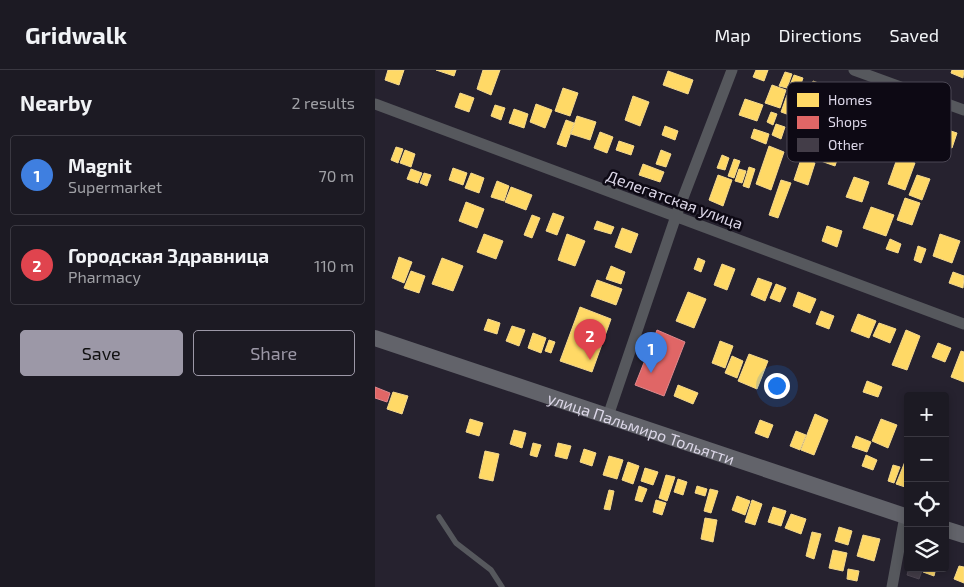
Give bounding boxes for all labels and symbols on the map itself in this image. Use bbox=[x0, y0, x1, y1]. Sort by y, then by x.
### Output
legend bbox=[787, 82, 951, 162]
text: Homes bbox=[828, 91, 872, 108]
text: Shops bbox=[828, 113, 867, 130]
text: Other bbox=[828, 136, 864, 153]
street label: Делегатская улица bbox=[604, 166, 746, 233]
pin: 2 bbox=[574, 319, 606, 360]
pin: 1 bbox=[635, 332, 667, 373]
your location bbox=[764, 373, 790, 399]
street label: улица Пальмиро Тольятти bbox=[545, 387, 737, 468]

